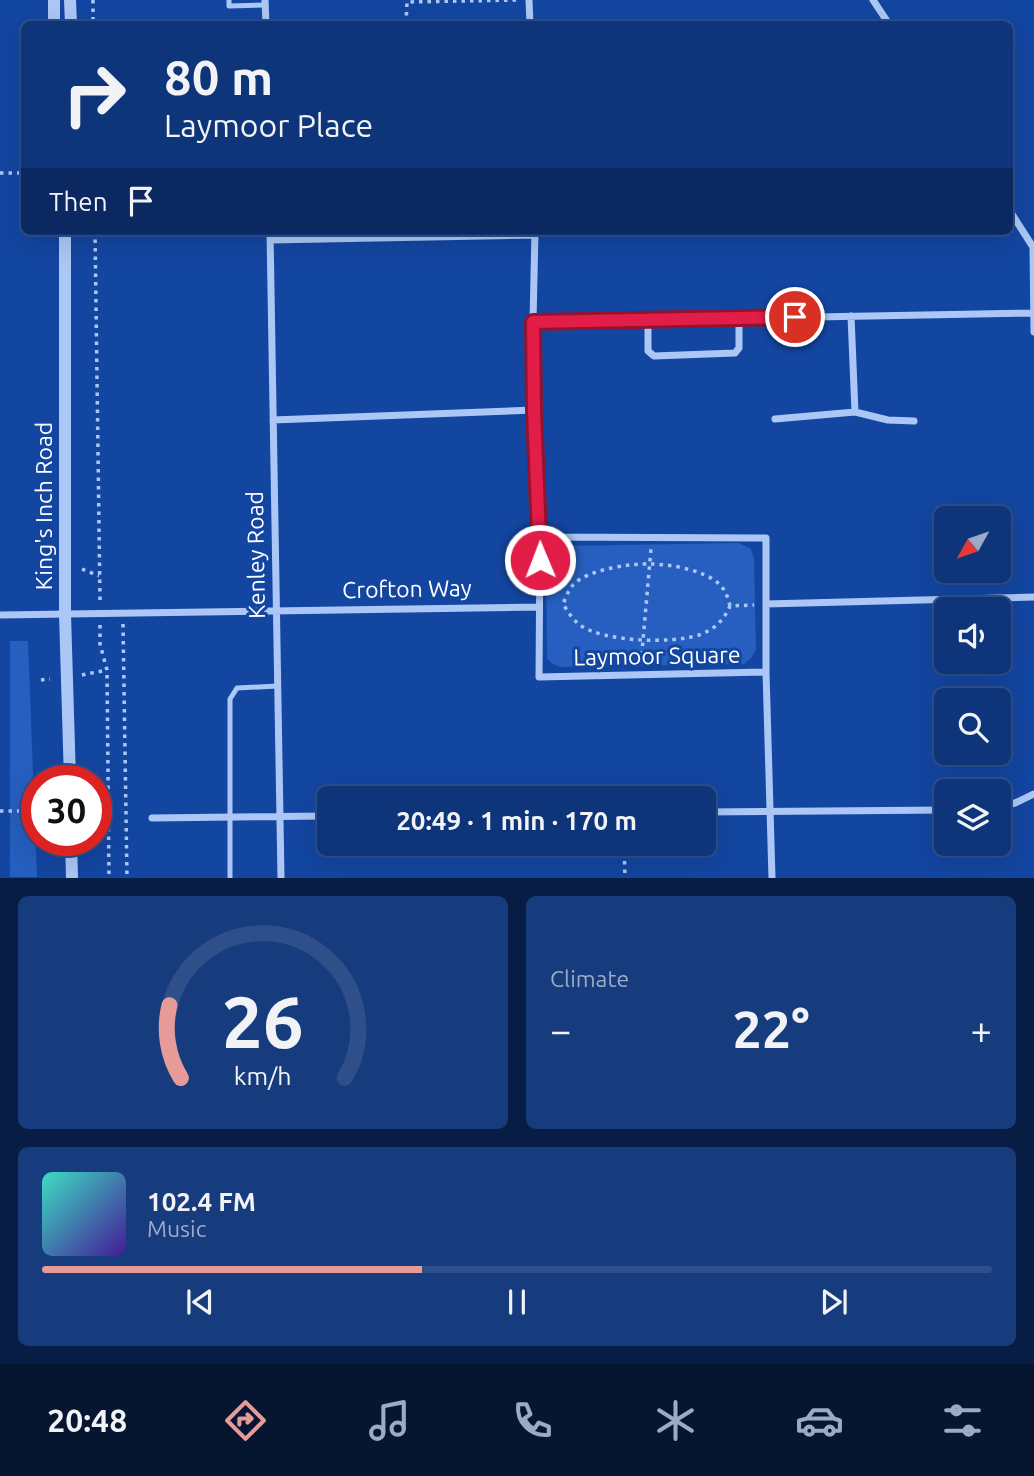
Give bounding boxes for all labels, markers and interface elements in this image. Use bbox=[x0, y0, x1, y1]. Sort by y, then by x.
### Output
icon: right bbox=[49, 49, 140, 140]
text: 80 m bbox=[164, 49, 273, 104]
text: Laymoor Place bbox=[164, 107, 373, 143]
icon: arrive bbox=[122, 182, 160, 220]
text: Then bbox=[49, 187, 108, 216]
pin bbox=[765, 287, 825, 347]
icon: arrive bbox=[776, 298, 814, 336]
street label: King's Inch Road bbox=[31, 422, 56, 590]
street label: Kenley Road bbox=[242, 491, 269, 619]
north arrow bbox=[934, 506, 1012, 583]
map controls bbox=[934, 506, 1011, 856]
position arrow bbox=[503, 523, 577, 597]
street label: Crofton Way bbox=[342, 575, 472, 602]
button: sound bbox=[934, 597, 1011, 674]
street label: Laymoor Square bbox=[573, 642, 741, 669]
button: search bbox=[934, 688, 1011, 765]
speed limit sign: 30 bbox=[21, 765, 112, 856]
button: layers bbox=[934, 779, 1011, 856]
text: 20:49 · 1 min · 170 m bbox=[396, 806, 637, 835]
text: Climate bbox=[550, 966, 629, 991]
text: 26 bbox=[222, 981, 304, 1063]
text: 22° bbox=[732, 1000, 810, 1058]
text: − bbox=[550, 1009, 571, 1051]
text: + bbox=[971, 1009, 992, 1051]
text: km/h bbox=[234, 1062, 292, 1090]
text: 102.4 FM bbox=[147, 1187, 256, 1216]
text: Music bbox=[147, 1216, 206, 1241]
icon: previous bbox=[181, 1283, 219, 1321]
icon: pause bbox=[498, 1283, 536, 1321]
icon: next bbox=[815, 1283, 853, 1321]
icon: directions bbox=[221, 1396, 270, 1445]
icon: music bbox=[365, 1396, 414, 1445]
icon: phone bbox=[508, 1396, 557, 1445]
icon: climate bbox=[651, 1396, 700, 1445]
icon: car bbox=[795, 1396, 844, 1445]
icon: filters bbox=[938, 1396, 987, 1445]
text: 20:48 bbox=[47, 1402, 127, 1438]

